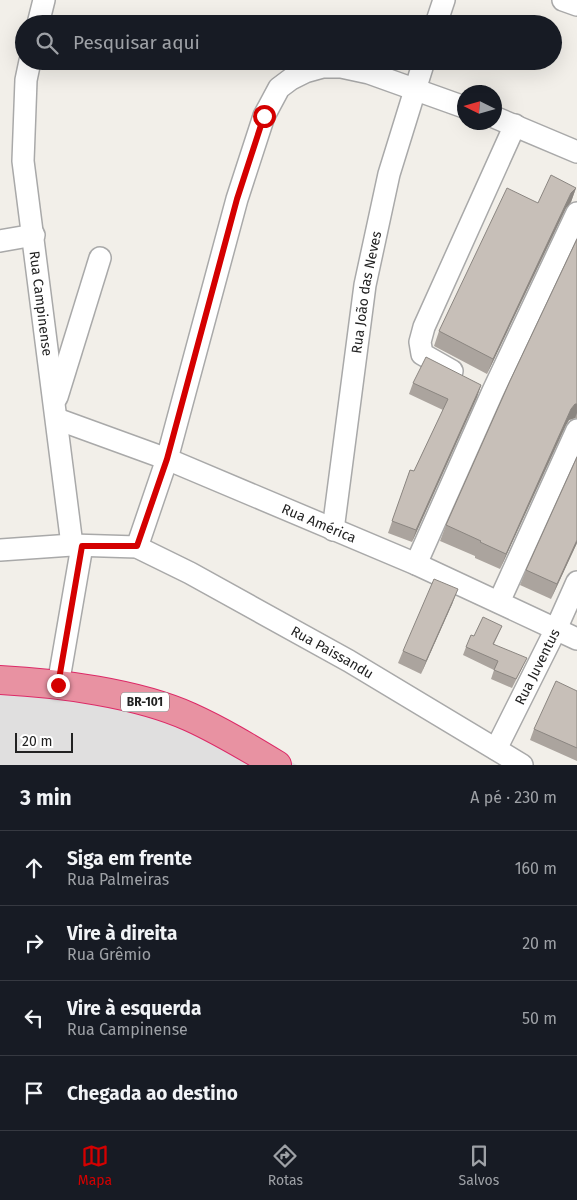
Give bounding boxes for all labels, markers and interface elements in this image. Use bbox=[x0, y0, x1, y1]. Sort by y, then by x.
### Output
search box bbox=[15, 15, 562, 70]
icon: search bbox=[33, 29, 61, 57]
text: Pesquisar aqui bbox=[73, 31, 200, 54]
north arrow bbox=[457, 85, 502, 130]
route start bbox=[253, 105, 276, 128]
street label: Rua João das Neves bbox=[348, 229, 385, 355]
street label: Rua Campinense bbox=[26, 250, 56, 357]
street label: Rua América bbox=[279, 500, 359, 546]
street label: Rua Paissandu bbox=[288, 622, 377, 682]
street label: Rua Juventus bbox=[511, 625, 563, 708]
route end bbox=[47, 674, 70, 697]
road number: BR-101 bbox=[121, 692, 169, 712]
scale bar bbox=[15, 730, 72, 753]
text: 20 m bbox=[22, 733, 52, 750]
text: 3 min bbox=[20, 785, 72, 811]
text: A pé · 230 m bbox=[470, 788, 557, 807]
text: Siga em frente bbox=[67, 847, 192, 870]
icon: ahead bbox=[20, 854, 48, 882]
text: 160 m bbox=[515, 859, 557, 878]
text: Rua Palmeiras bbox=[67, 870, 169, 889]
text: Vire à direita bbox=[67, 922, 177, 945]
icon: right bbox=[20, 929, 48, 957]
text: 20 m bbox=[522, 934, 557, 953]
text: Rua Grêmio bbox=[67, 945, 151, 964]
text: Vire à esquerda bbox=[67, 997, 201, 1020]
icon: left bbox=[20, 1004, 48, 1032]
text: 50 m bbox=[522, 1009, 557, 1028]
text: Rua Campinense bbox=[67, 1020, 188, 1039]
icon: arrive bbox=[20, 1079, 48, 1107]
text: Chegada ao destino bbox=[67, 1082, 238, 1105]
tab: Mapa bbox=[78, 1142, 112, 1189]
tab: Rotas bbox=[268, 1142, 303, 1189]
tab: Salvos bbox=[459, 1142, 499, 1189]

